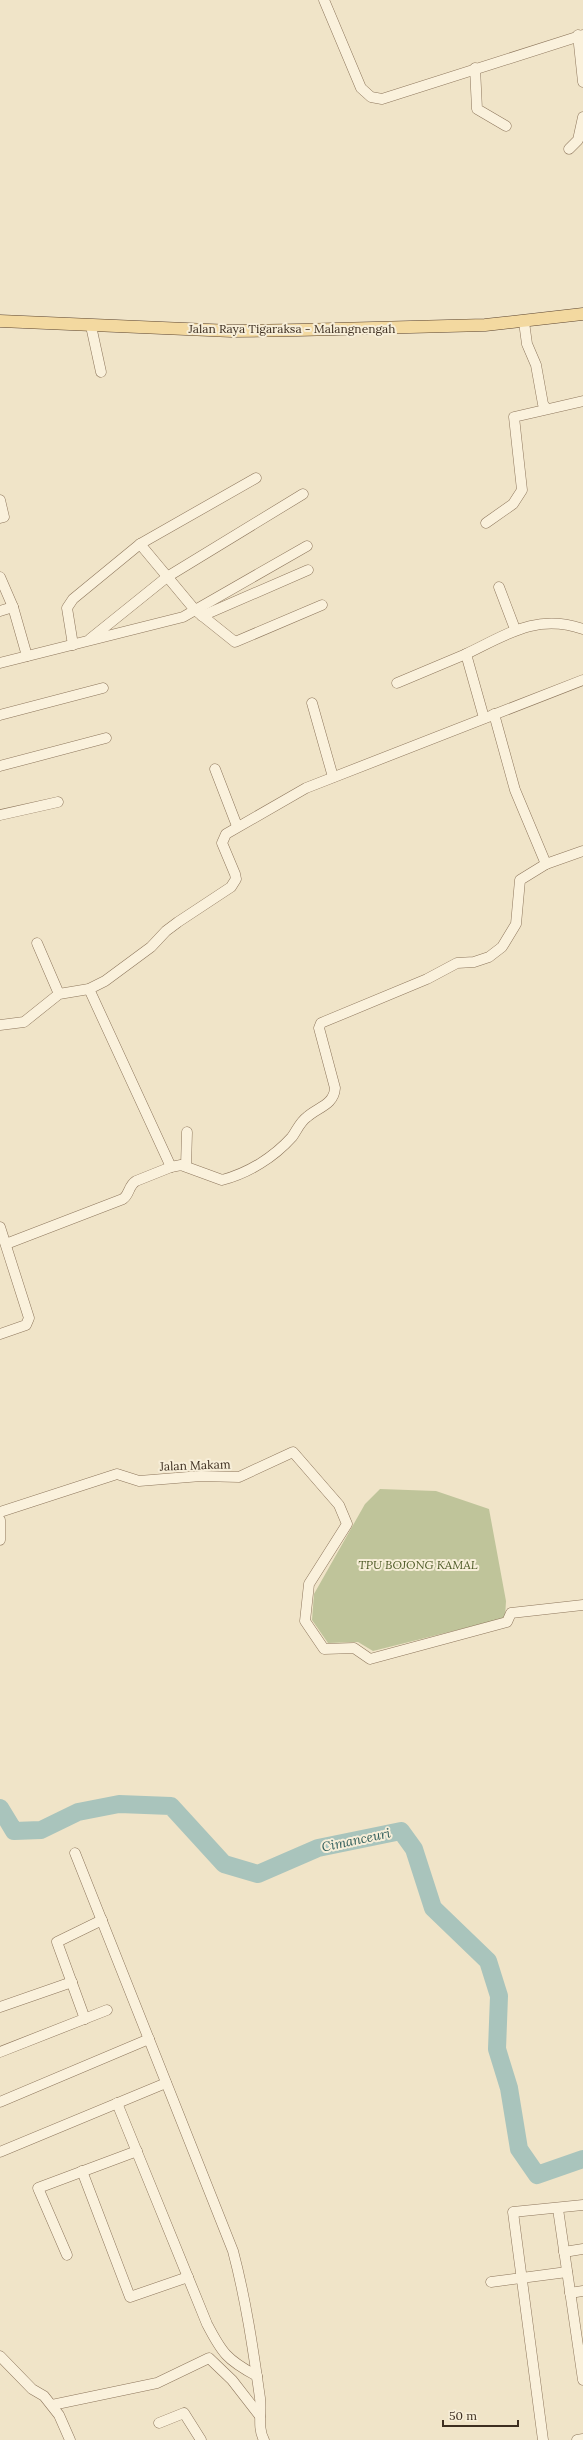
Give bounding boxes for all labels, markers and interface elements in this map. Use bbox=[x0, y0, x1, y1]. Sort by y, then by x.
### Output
street label: Jalan Raya Tigaraksa - Malangnengah bbox=[188, 321, 395, 336]
street label: Jalan Makam bbox=[158, 1456, 231, 1474]
park label: TPU BOJONG KAMAL bbox=[358, 1557, 478, 1572]
water label: Cimanceuri bbox=[320, 1824, 393, 1856]
scale bar bbox=[443, 2402, 518, 2428]
text: 50 m bbox=[449, 2408, 477, 2423]

